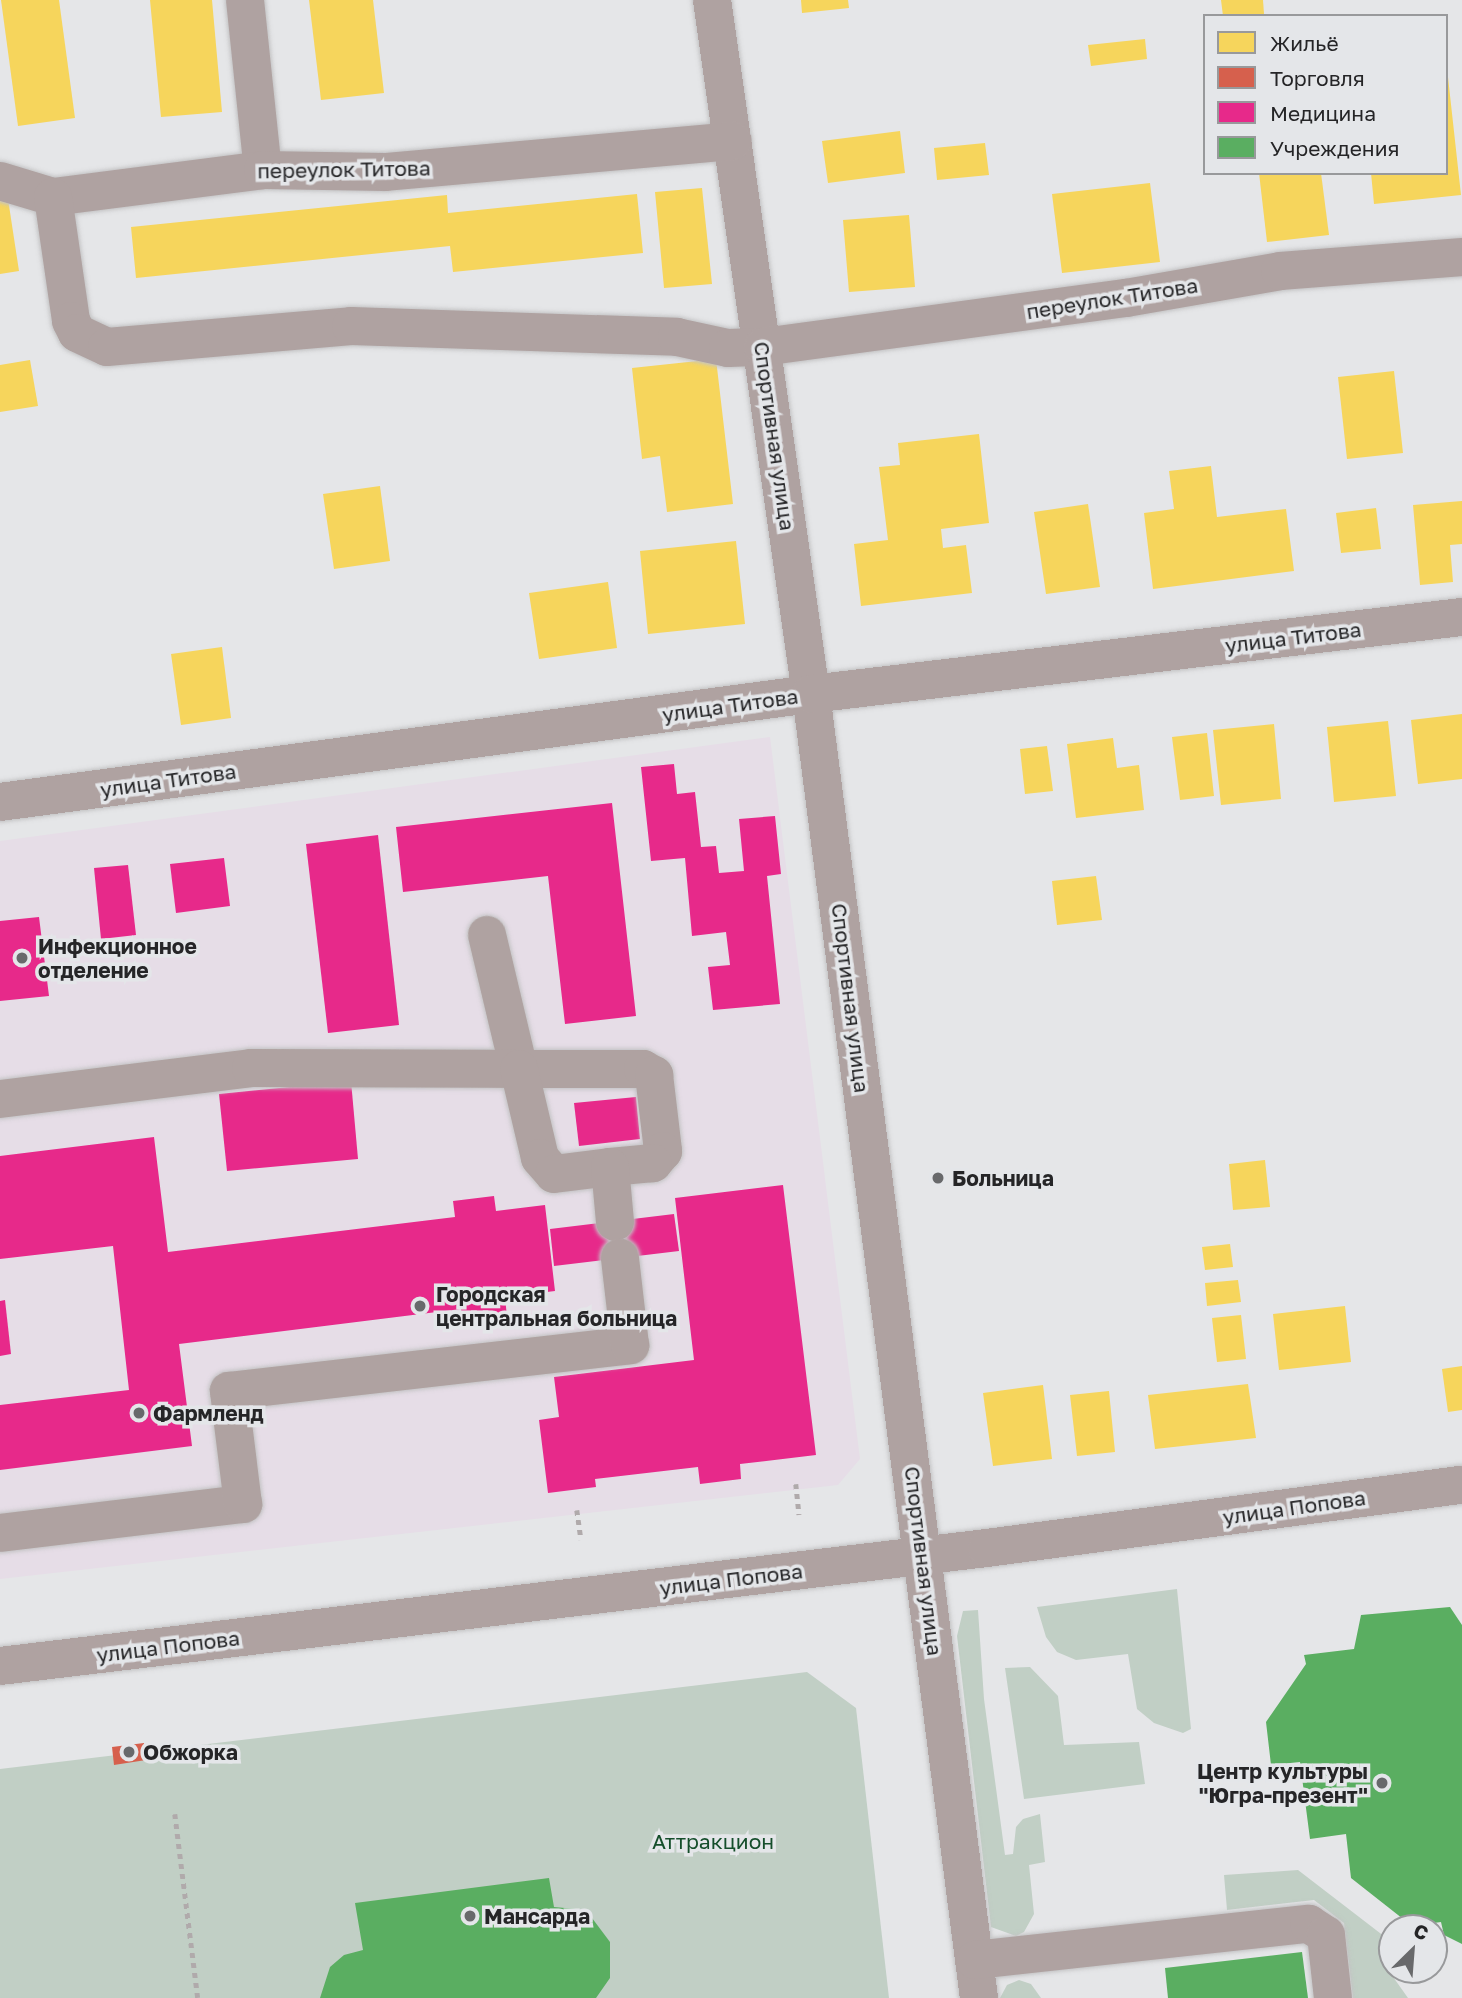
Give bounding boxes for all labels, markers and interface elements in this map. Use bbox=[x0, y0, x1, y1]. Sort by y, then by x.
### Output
legend bbox=[1203, 14, 1448, 175]
text: Жильё bbox=[1270, 30, 1339, 56]
text: Торговля bbox=[1270, 65, 1365, 91]
text: Медицина bbox=[1270, 100, 1376, 126]
text: Учреждения bbox=[1270, 135, 1399, 161]
street label: переулок Титова bbox=[257, 155, 431, 183]
street label: переулок Титова bbox=[1024, 272, 1200, 324]
street label: Спортивная улица bbox=[749, 340, 801, 532]
street label: улица Титова bbox=[1223, 616, 1363, 658]
street label: улица Титова bbox=[660, 683, 800, 727]
street label: улица Титова bbox=[98, 758, 238, 802]
street label: Спортивная улица bbox=[827, 902, 875, 1094]
place label: Инфекционное отделение bbox=[38, 933, 197, 983]
marker: Инфекционное отделение bbox=[12, 948, 32, 968]
place label: Больница bbox=[952, 1165, 1054, 1191]
marker: Больница bbox=[930, 1170, 946, 1186]
place label: Городская центральная больница bbox=[436, 1281, 677, 1331]
marker: Городская центральная больница bbox=[410, 1296, 430, 1316]
place label: Фармленд bbox=[153, 1400, 264, 1426]
marker: Фармленд bbox=[131, 1405, 147, 1421]
street label: Спортивная улица bbox=[900, 1465, 948, 1657]
street label: улица Попова bbox=[1221, 1484, 1367, 1530]
street label: улица Попова bbox=[658, 1558, 804, 1600]
street label: улица Попова bbox=[95, 1625, 241, 1667]
place label: Обжорка bbox=[143, 1739, 238, 1765]
marker: Обжорка bbox=[121, 1744, 137, 1760]
place label: Центр культуры "Югра-презент" bbox=[1197, 1758, 1368, 1808]
marker: Центр культуры "Югра-презент" bbox=[1374, 1775, 1390, 1791]
park label: Аттракцион bbox=[652, 1828, 774, 1854]
place label: Мансарда bbox=[484, 1903, 590, 1929]
marker: Мансарда bbox=[462, 1908, 478, 1924]
north arrow bbox=[1378, 1914, 1448, 1984]
text: С bbox=[1410, 1918, 1432, 1945]

